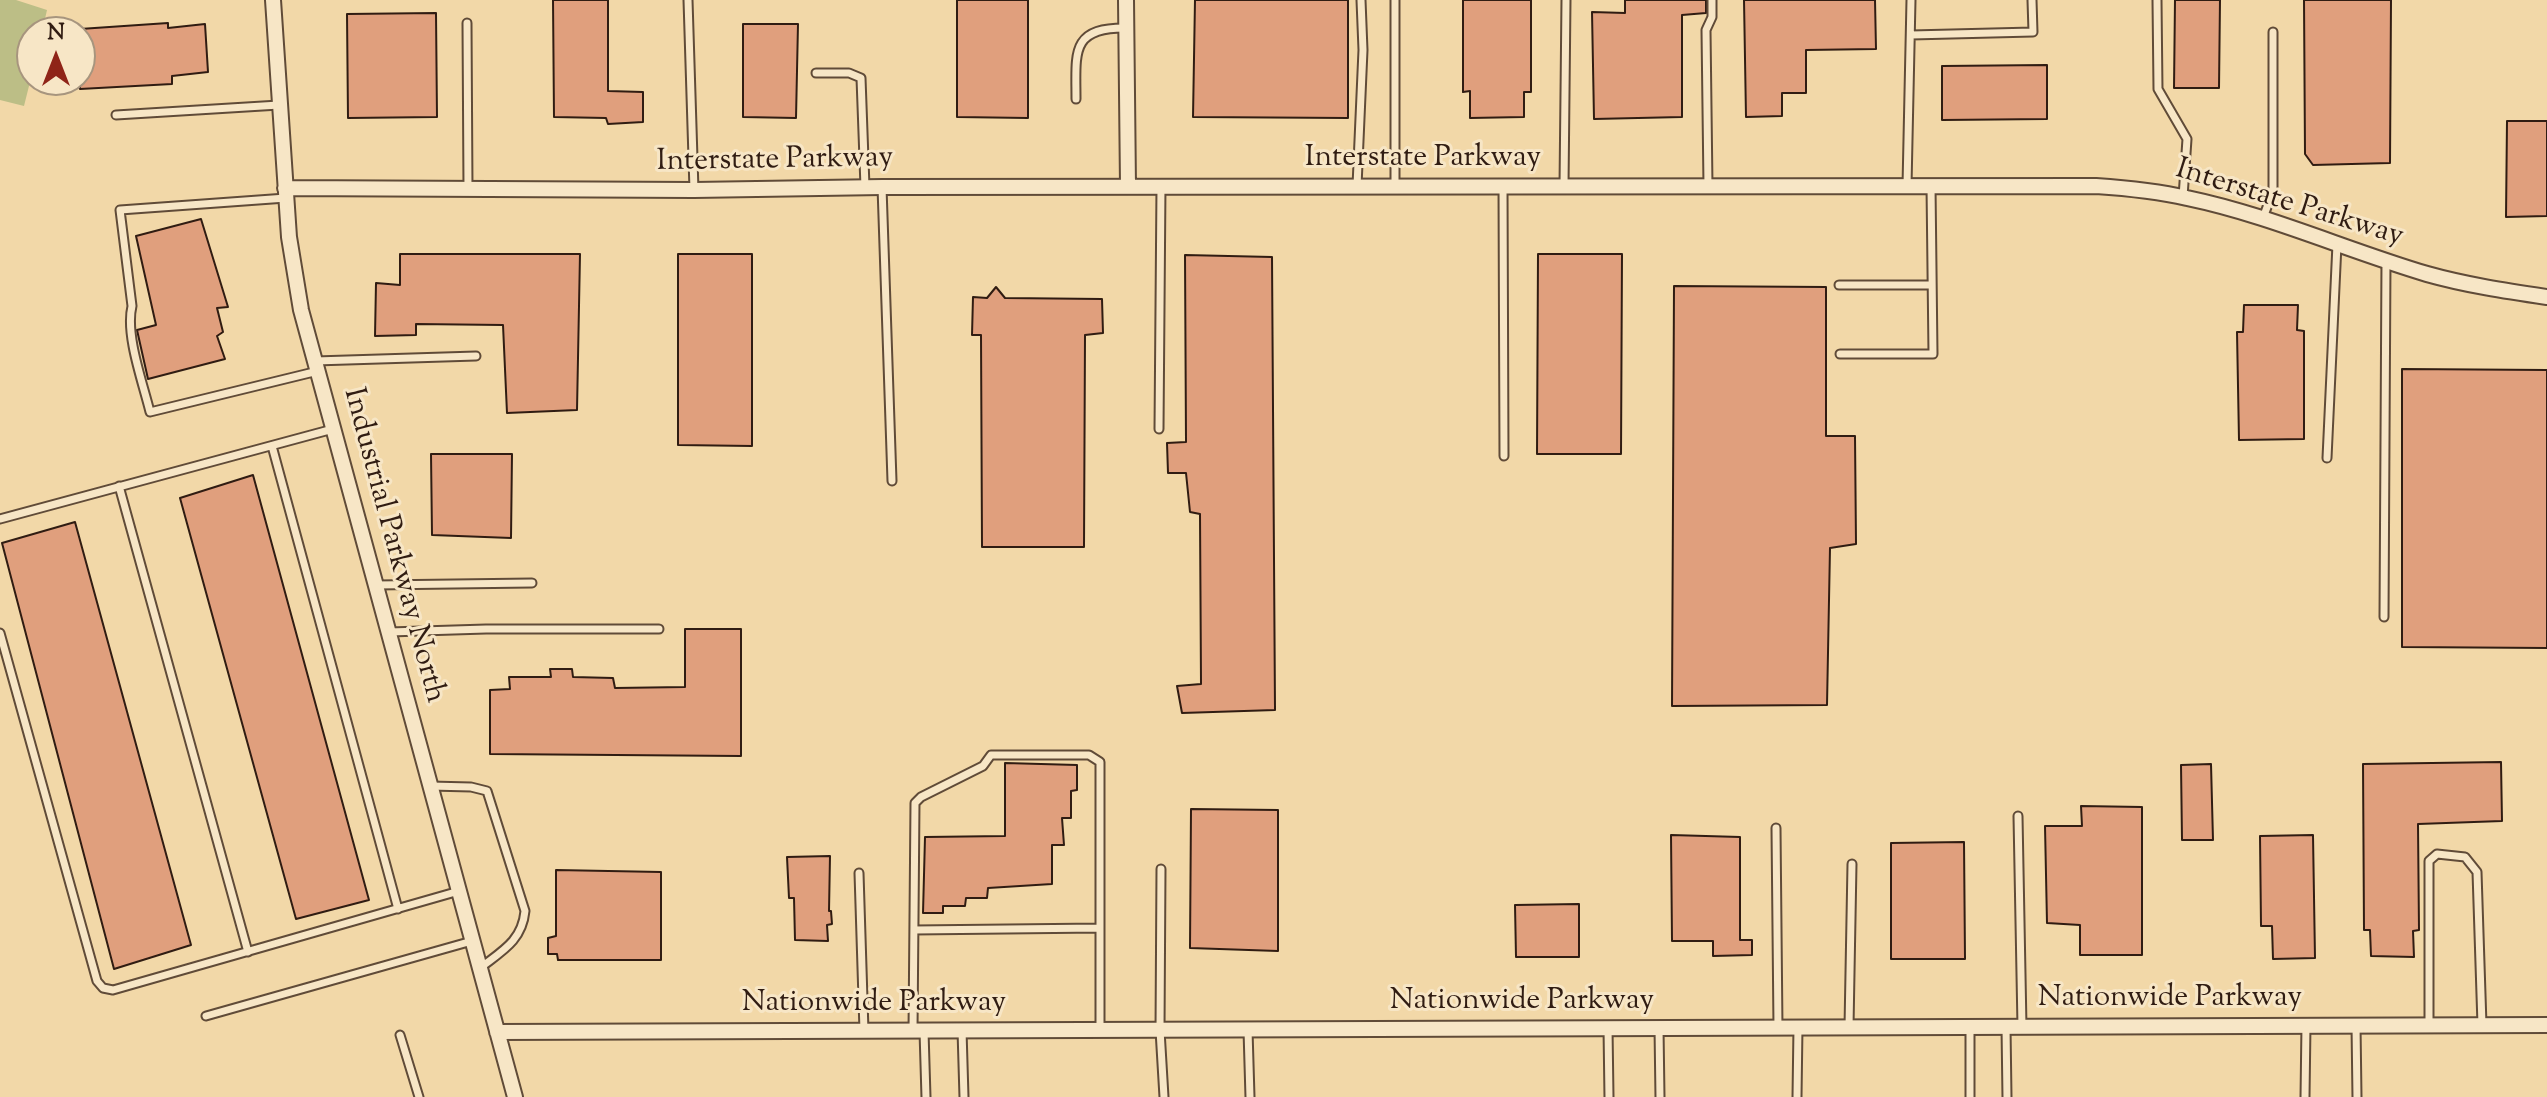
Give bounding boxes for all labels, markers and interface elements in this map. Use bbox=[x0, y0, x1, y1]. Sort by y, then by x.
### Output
north arrow bbox=[16, 16, 96, 96]
text: N bbox=[47, 18, 65, 50]
street label: Interstate Parkway bbox=[656, 142, 894, 182]
street label: Interstate Parkway bbox=[1305, 142, 1541, 178]
street label: Interstate Parkway bbox=[2171, 153, 2407, 257]
street label: Industrial Parkway North bbox=[333, 385, 451, 707]
street label: Nationwide Parkway bbox=[2038, 982, 2302, 1018]
street label: Nationwide Parkway bbox=[1390, 985, 1654, 1021]
street label: Nationwide Parkway bbox=[742, 987, 1006, 1023]

